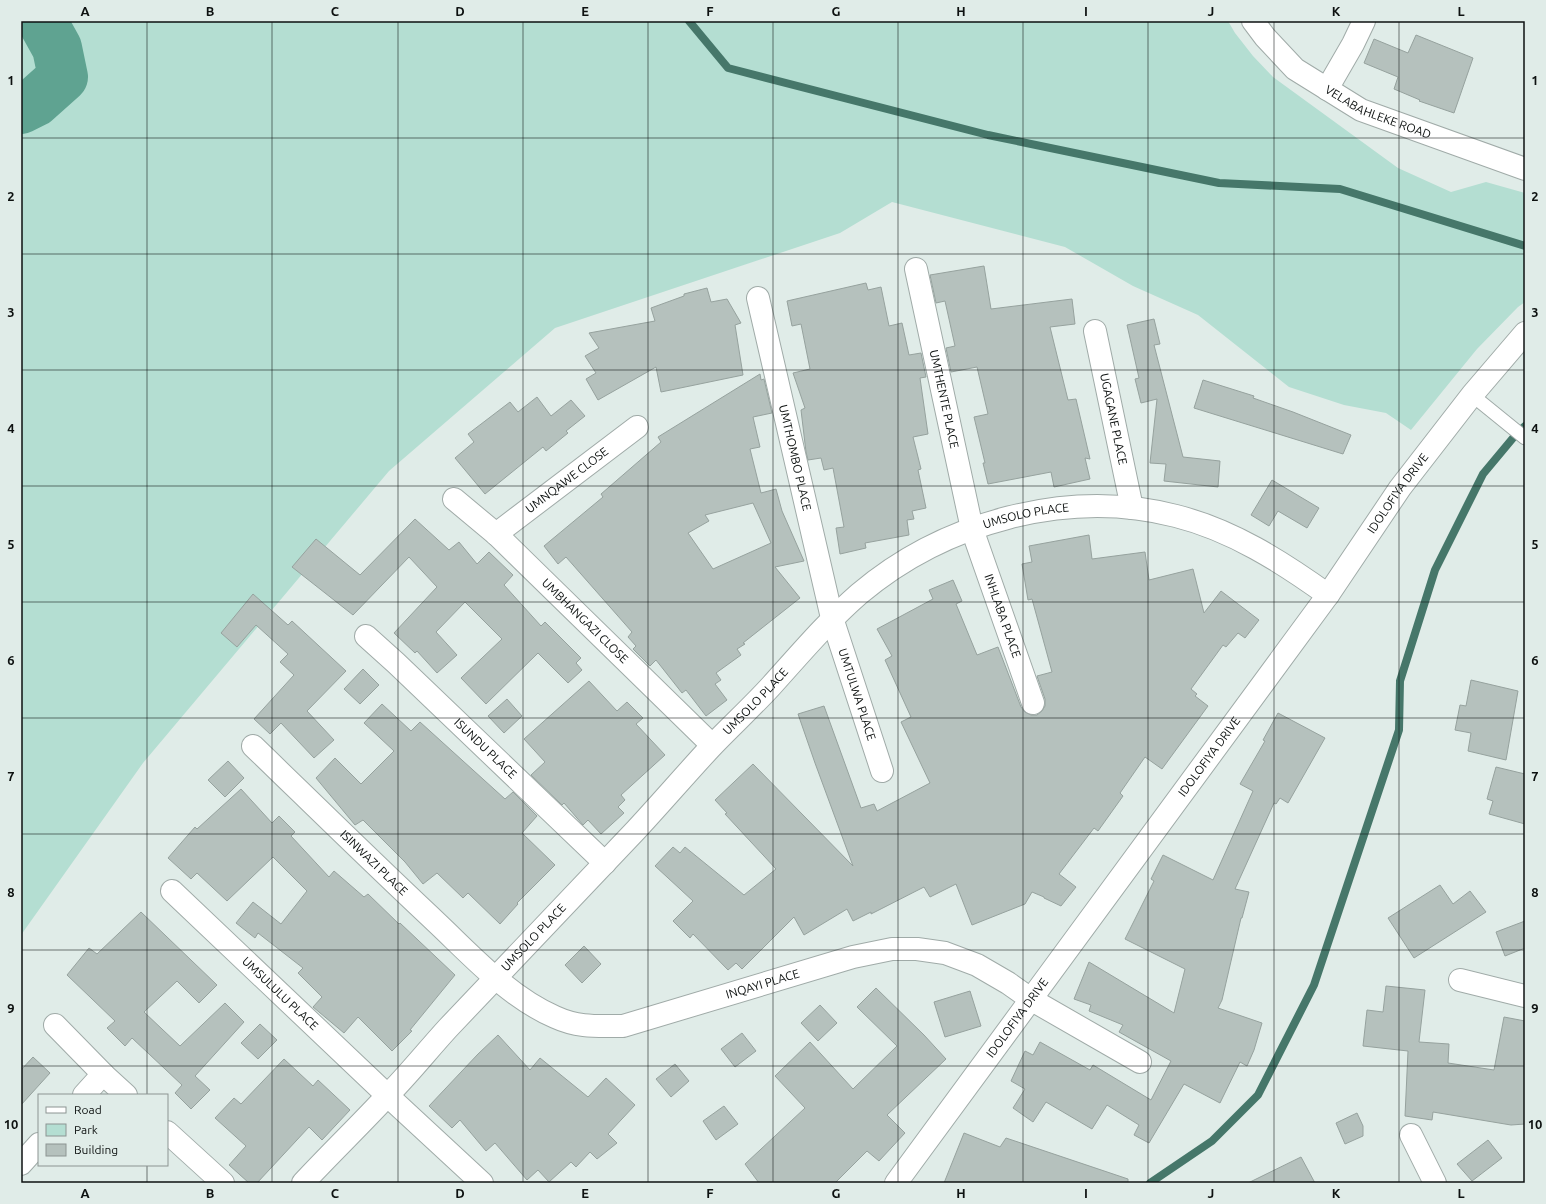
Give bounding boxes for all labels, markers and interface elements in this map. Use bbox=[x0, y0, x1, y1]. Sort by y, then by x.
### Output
text: A bbox=[80, 4, 90, 18]
text: B bbox=[206, 4, 215, 18]
text: C bbox=[331, 4, 340, 18]
text: D bbox=[455, 4, 465, 18]
text: E bbox=[581, 4, 589, 18]
text: F bbox=[706, 4, 714, 18]
text: G bbox=[832, 4, 841, 18]
text: H bbox=[956, 4, 966, 18]
text: I bbox=[1084, 4, 1088, 18]
text: J bbox=[1208, 4, 1214, 18]
text: K bbox=[1332, 4, 1341, 18]
text: L bbox=[1457, 4, 1465, 18]
text: 1 bbox=[7, 73, 15, 87]
text: 1 bbox=[1531, 73, 1539, 87]
street label: VELABAHLEKE ROAD bbox=[1323, 82, 1433, 141]
text: 2 bbox=[7, 189, 15, 203]
text: 2 bbox=[1531, 189, 1539, 203]
text: 3 bbox=[7, 305, 15, 319]
text: 3 bbox=[1531, 305, 1539, 319]
street label: UMTHENTE PLACE bbox=[928, 348, 961, 450]
street label: UGAGANE PLACE bbox=[1098, 372, 1130, 466]
street label: UMTHOMBO PLACE bbox=[777, 403, 814, 512]
text: 4 bbox=[7, 421, 15, 435]
text: 4 bbox=[1531, 421, 1539, 435]
street label: UMNQAWE CLOSE bbox=[523, 444, 611, 515]
street label: IDOLOFIYA DRIVE bbox=[1364, 450, 1431, 536]
street label: UMSOLO PLACE bbox=[981, 500, 1070, 531]
text: 5 bbox=[7, 537, 15, 551]
text: 5 bbox=[1531, 537, 1539, 551]
street label: INHLABA PLACE bbox=[982, 572, 1024, 660]
street label: UMBHANGAZI CLOSE bbox=[540, 576, 631, 666]
street label: UMTULWA PLACE bbox=[836, 647, 879, 742]
text: 6 bbox=[7, 653, 15, 667]
text: 6 bbox=[1531, 653, 1539, 667]
street label: UMSOLO PLACE bbox=[720, 665, 790, 737]
street label: IDOLOFIYA DRIVE bbox=[1175, 714, 1242, 799]
street label: ISUNDU PLACE bbox=[452, 715, 520, 781]
text: 7 bbox=[7, 769, 15, 783]
text: 7 bbox=[1531, 769, 1539, 783]
street label: ISINWAZI PLACE bbox=[338, 827, 411, 898]
text: 8 bbox=[7, 885, 15, 899]
text: 8 bbox=[1531, 885, 1539, 899]
street label: UMSOLO PLACE bbox=[498, 901, 568, 973]
street label: UMSULULU PLACE bbox=[240, 954, 321, 1032]
street label: INQAYI PLACE bbox=[724, 966, 801, 1001]
street label: IDOLOFIYA DRIVE bbox=[983, 975, 1051, 1060]
text: 9 bbox=[7, 1001, 15, 1015]
text: 9 bbox=[1531, 1001, 1539, 1015]
legend bbox=[38, 1094, 168, 1166]
text: Road bbox=[74, 1103, 102, 1116]
text: 10 bbox=[4, 1117, 18, 1131]
text: 10 bbox=[1528, 1117, 1542, 1131]
text: Park bbox=[74, 1123, 98, 1136]
text: Building bbox=[74, 1143, 118, 1156]
text: A bbox=[80, 1186, 90, 1200]
text: B bbox=[206, 1186, 215, 1200]
text: C bbox=[331, 1186, 340, 1200]
text: D bbox=[455, 1186, 465, 1200]
text: E bbox=[581, 1186, 589, 1200]
text: F bbox=[706, 1186, 714, 1200]
text: G bbox=[832, 1186, 841, 1200]
text: H bbox=[956, 1186, 966, 1200]
text: I bbox=[1084, 1186, 1088, 1200]
text: J bbox=[1208, 1186, 1214, 1200]
text: K bbox=[1332, 1186, 1341, 1200]
text: L bbox=[1457, 1186, 1465, 1200]

